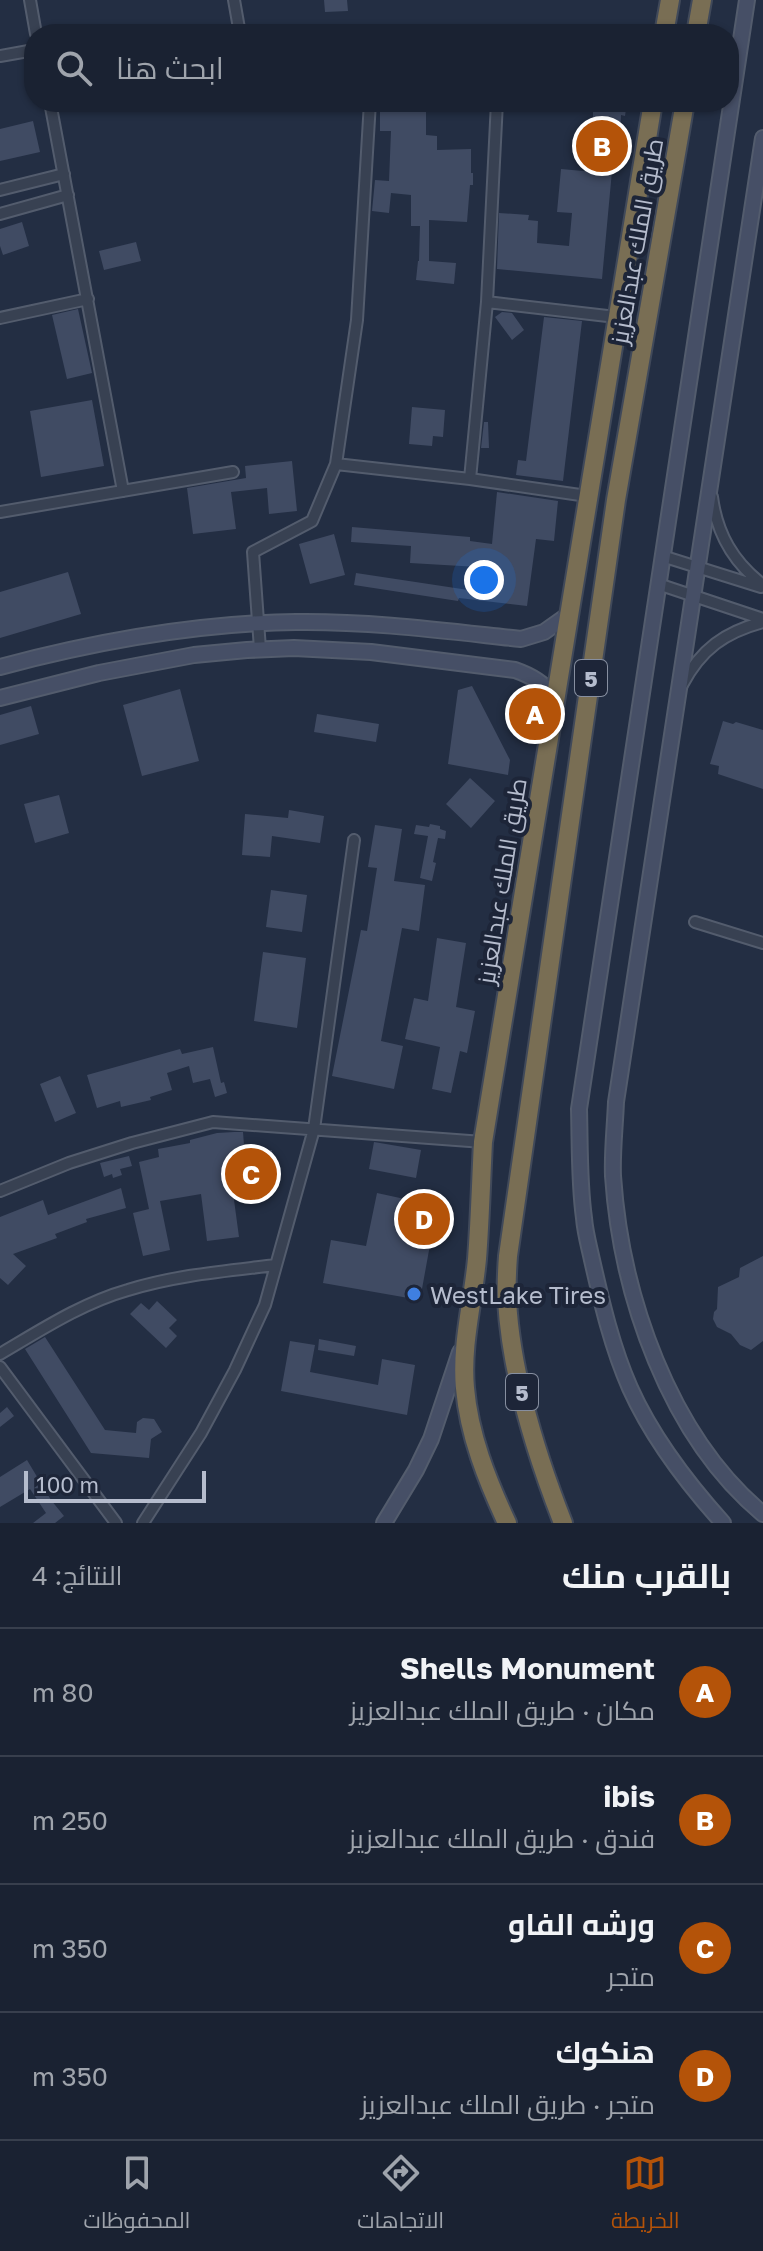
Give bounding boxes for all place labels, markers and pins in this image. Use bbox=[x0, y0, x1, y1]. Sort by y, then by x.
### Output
pin: B bbox=[576, 116, 628, 176]
pin: A bbox=[509, 684, 561, 744]
pin: C bbox=[225, 1144, 277, 1204]
pin: D bbox=[398, 1189, 450, 1249]
place label: WestLake Tires bbox=[430, 1280, 606, 1309]
marker: WestLake Tires bbox=[405, 1285, 423, 1303]

